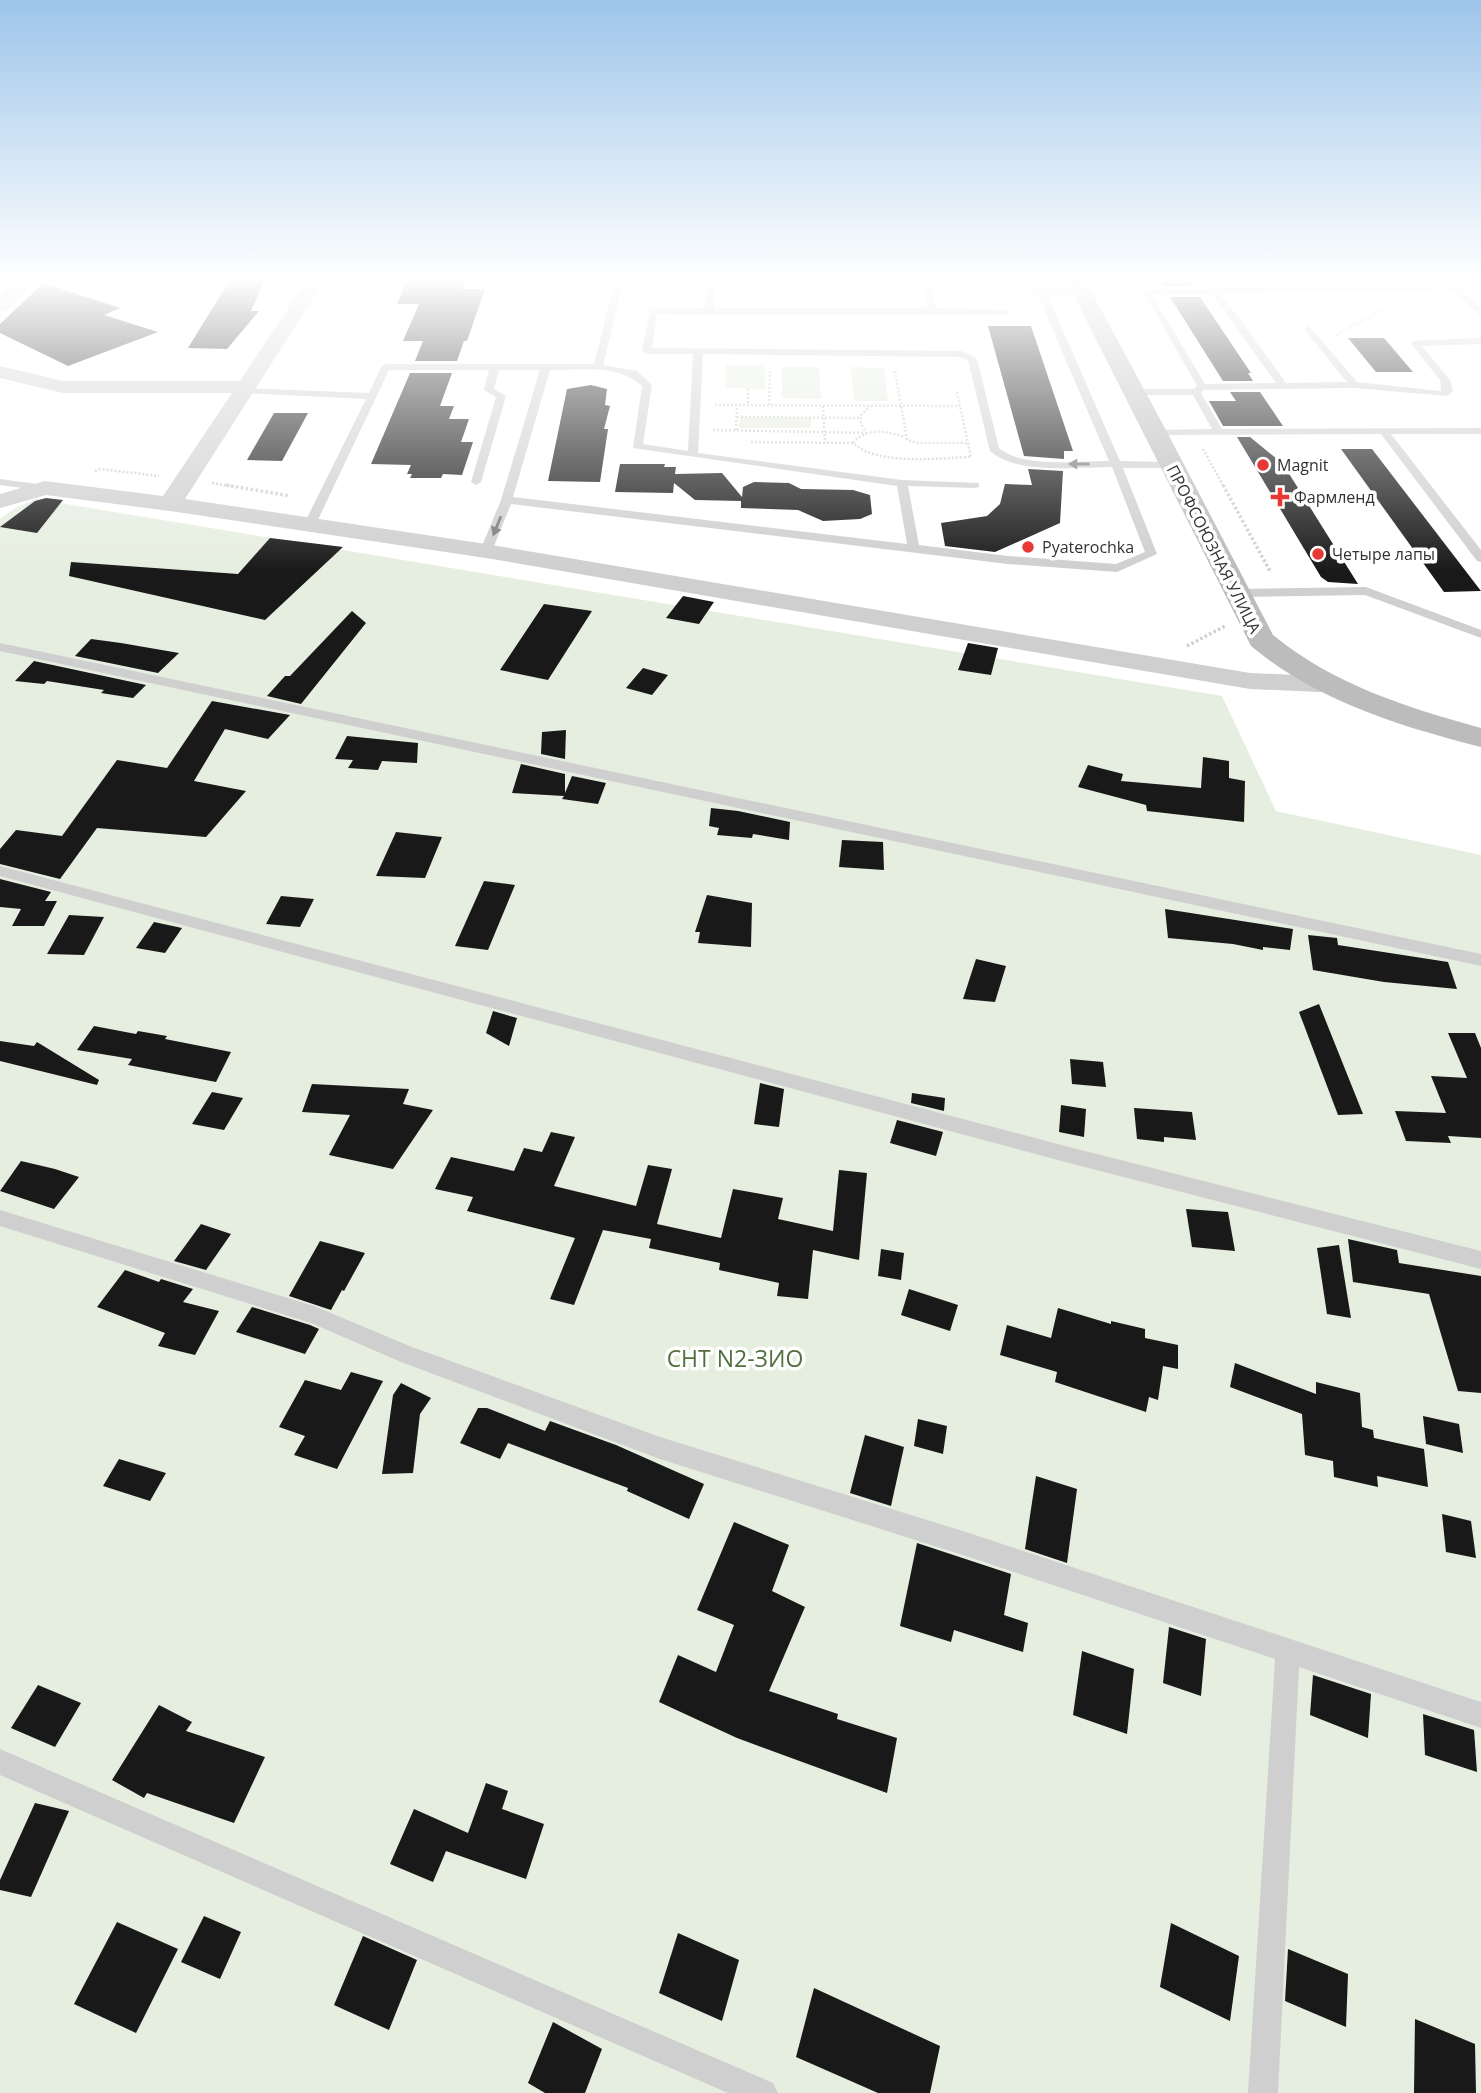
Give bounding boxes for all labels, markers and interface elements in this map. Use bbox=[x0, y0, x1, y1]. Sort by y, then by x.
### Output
place label: Magnit bbox=[1277, 454, 1329, 476]
marker: Magnit bbox=[1255, 457, 1271, 473]
one-way arrow bbox=[1068, 458, 1090, 470]
street label: ПРОФСОЮЗНАЯ УЛИЦА bbox=[1162, 461, 1267, 638]
place label: Фармленд bbox=[1294, 486, 1375, 508]
marker: Фармленд bbox=[1272, 489, 1288, 505]
one-way arrow bbox=[491, 515, 502, 536]
place label: Pyaterochka bbox=[1042, 536, 1134, 558]
marker: Pyaterochka bbox=[1020, 539, 1036, 555]
place label: Четыре лапы bbox=[1332, 543, 1435, 565]
marker: Четыре лапы bbox=[1310, 546, 1326, 562]
park label: СНТ N2-ЗИО bbox=[667, 1342, 803, 1374]

